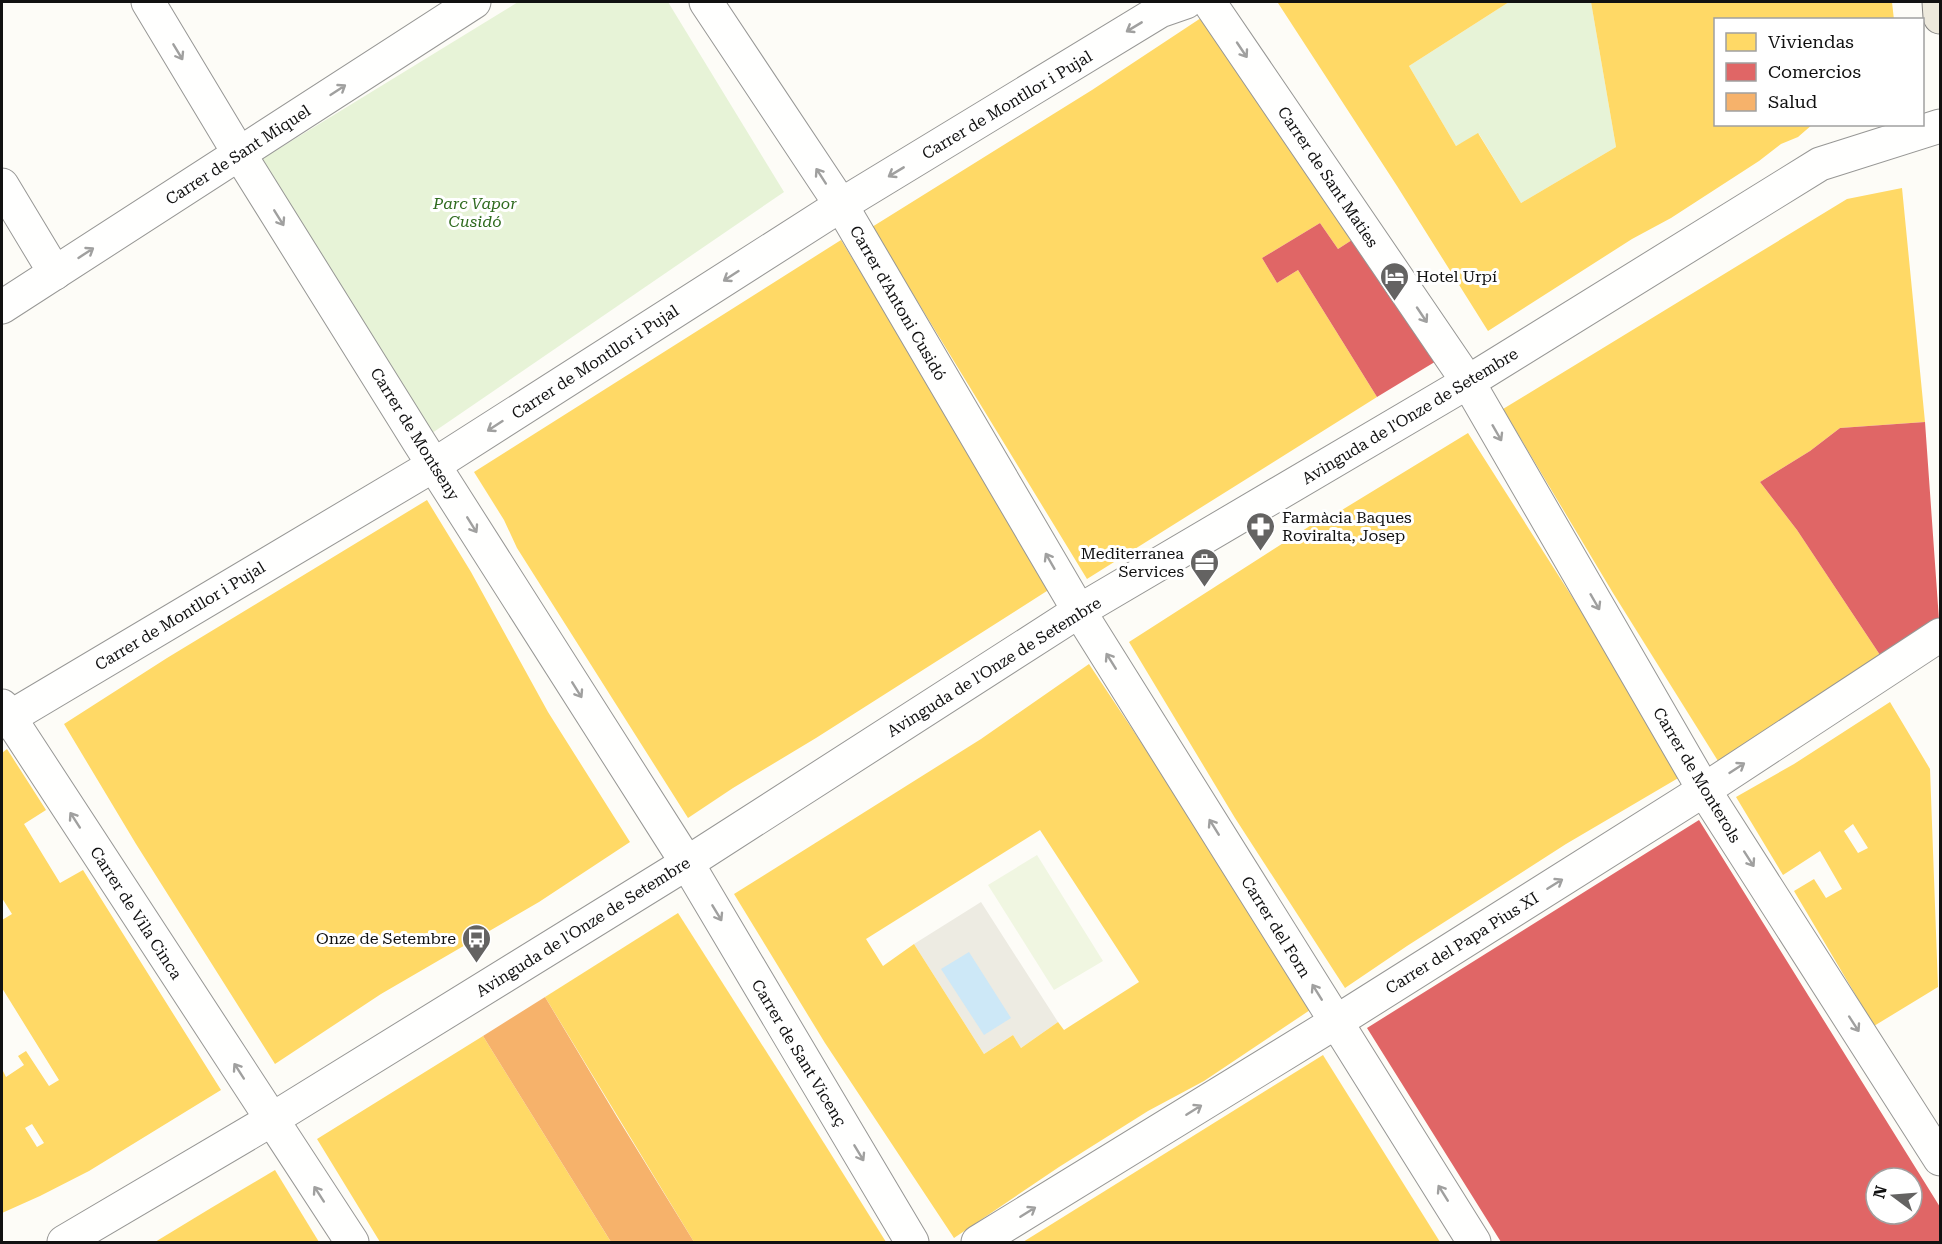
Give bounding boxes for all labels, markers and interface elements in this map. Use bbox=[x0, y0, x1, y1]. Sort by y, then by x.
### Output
legend bbox=[1714, 18, 1924, 126]
one-way arrow bbox=[1126, 22, 1143, 34]
text: Viviendas bbox=[1768, 31, 1854, 52]
one-way arrow bbox=[1236, 41, 1248, 58]
one-way arrow bbox=[172, 43, 184, 60]
street label: Carrer de Montllor i Pujal bbox=[918, 47, 1096, 163]
text: Comercios bbox=[1768, 61, 1861, 82]
one-way arrow bbox=[329, 84, 346, 96]
text: Salud bbox=[1768, 91, 1818, 112]
street label: Carrer de Sant Miquel bbox=[162, 101, 314, 209]
street label: Carrer de Sant Maties bbox=[1274, 103, 1382, 251]
one-way arrow bbox=[888, 166, 905, 178]
one-way arrow bbox=[815, 168, 827, 185]
park label: Parc Vapor Cusidó bbox=[432, 194, 517, 231]
one-way arrow bbox=[274, 209, 286, 226]
street label: Carrer d'Antoni Cusidó bbox=[846, 222, 950, 384]
one-way arrow bbox=[77, 247, 94, 259]
hotel icon: Hotel Urpí bbox=[1379, 260, 1411, 302]
place label: Hotel Urpí bbox=[1416, 267, 1497, 286]
one-way arrow bbox=[722, 269, 739, 282]
street label: Carrer de Montllor i Pujal bbox=[508, 301, 682, 423]
one-way arrow bbox=[1416, 307, 1428, 323]
street label: Avinguda de l'Onze de Setembre bbox=[1299, 344, 1522, 488]
street label: Carrer de Montseny bbox=[366, 364, 464, 504]
one-way arrow bbox=[488, 420, 504, 432]
one-way arrow bbox=[1491, 424, 1503, 441]
place label: Farmàcia Baques Roviralta, Josep bbox=[1282, 508, 1412, 545]
pharmacy icon: Farmàcia Baques Roviralta, Josep bbox=[1245, 510, 1277, 552]
one-way arrow bbox=[466, 517, 479, 534]
place label: Mediterranea Services bbox=[1081, 544, 1184, 581]
office icon: Mediterranea Services bbox=[1189, 546, 1221, 588]
one-way arrow bbox=[1043, 552, 1055, 569]
street label: Carrer de Montllor i Pujal bbox=[91, 558, 269, 674]
street label: Avinguda de l'Onze de Setembre bbox=[884, 593, 1105, 741]
one-way arrow bbox=[1589, 593, 1601, 610]
one-way arrow bbox=[1104, 653, 1116, 670]
one-way arrow bbox=[571, 681, 583, 698]
street label: Carrer de Monterols bbox=[1649, 704, 1745, 846]
one-way arrow bbox=[1729, 762, 1745, 774]
one-way arrow bbox=[69, 812, 81, 829]
one-way arrow bbox=[1207, 819, 1219, 836]
street label: Carrer de Vila Cinca bbox=[86, 843, 186, 983]
one-way arrow bbox=[1743, 850, 1755, 867]
street label: Avinguda de l'Onze de Setembre bbox=[473, 853, 694, 1001]
street label: Carrer del Forn bbox=[1237, 873, 1315, 981]
one-way arrow bbox=[1546, 877, 1563, 889]
street label: Carrer del Papa Pius XI bbox=[1382, 888, 1542, 998]
one-way arrow bbox=[711, 904, 723, 921]
bus stop icon: Onze de Setembre bbox=[461, 922, 493, 964]
place label: Onze de Setembre bbox=[316, 929, 456, 948]
street label: Carrer de Sant Vicenç bbox=[748, 976, 850, 1130]
one-way arrow bbox=[1311, 984, 1323, 1001]
one-way arrow bbox=[1847, 1015, 1860, 1032]
one-way arrow bbox=[233, 1063, 245, 1080]
one-way arrow bbox=[1185, 1103, 1202, 1115]
one-way arrow bbox=[853, 1144, 865, 1161]
north arrow bbox=[1864, 1166, 1924, 1226]
text: N bbox=[1869, 1183, 1891, 1201]
one-way arrow bbox=[313, 1185, 326, 1202]
one-way arrow bbox=[1436, 1185, 1448, 1202]
one-way arrow bbox=[1019, 1205, 1036, 1217]

